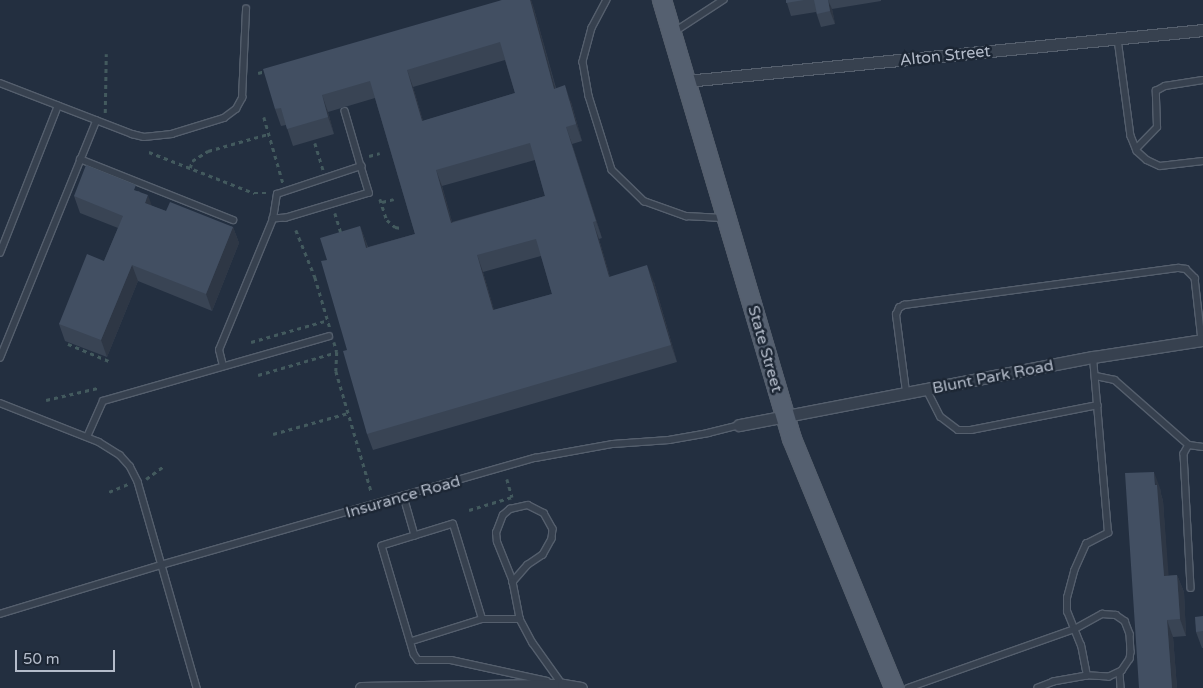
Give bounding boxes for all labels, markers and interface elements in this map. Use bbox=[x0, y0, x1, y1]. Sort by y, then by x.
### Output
street label: Alton Street bbox=[899, 42, 991, 70]
street label: State Street bbox=[743, 303, 787, 395]
street label: Blunt Park Road bbox=[931, 356, 1055, 398]
street label: Insurance Road bbox=[343, 471, 463, 523]
scale bar bbox=[18, 640, 118, 672]
text: 50 m bbox=[23, 650, 60, 668]

